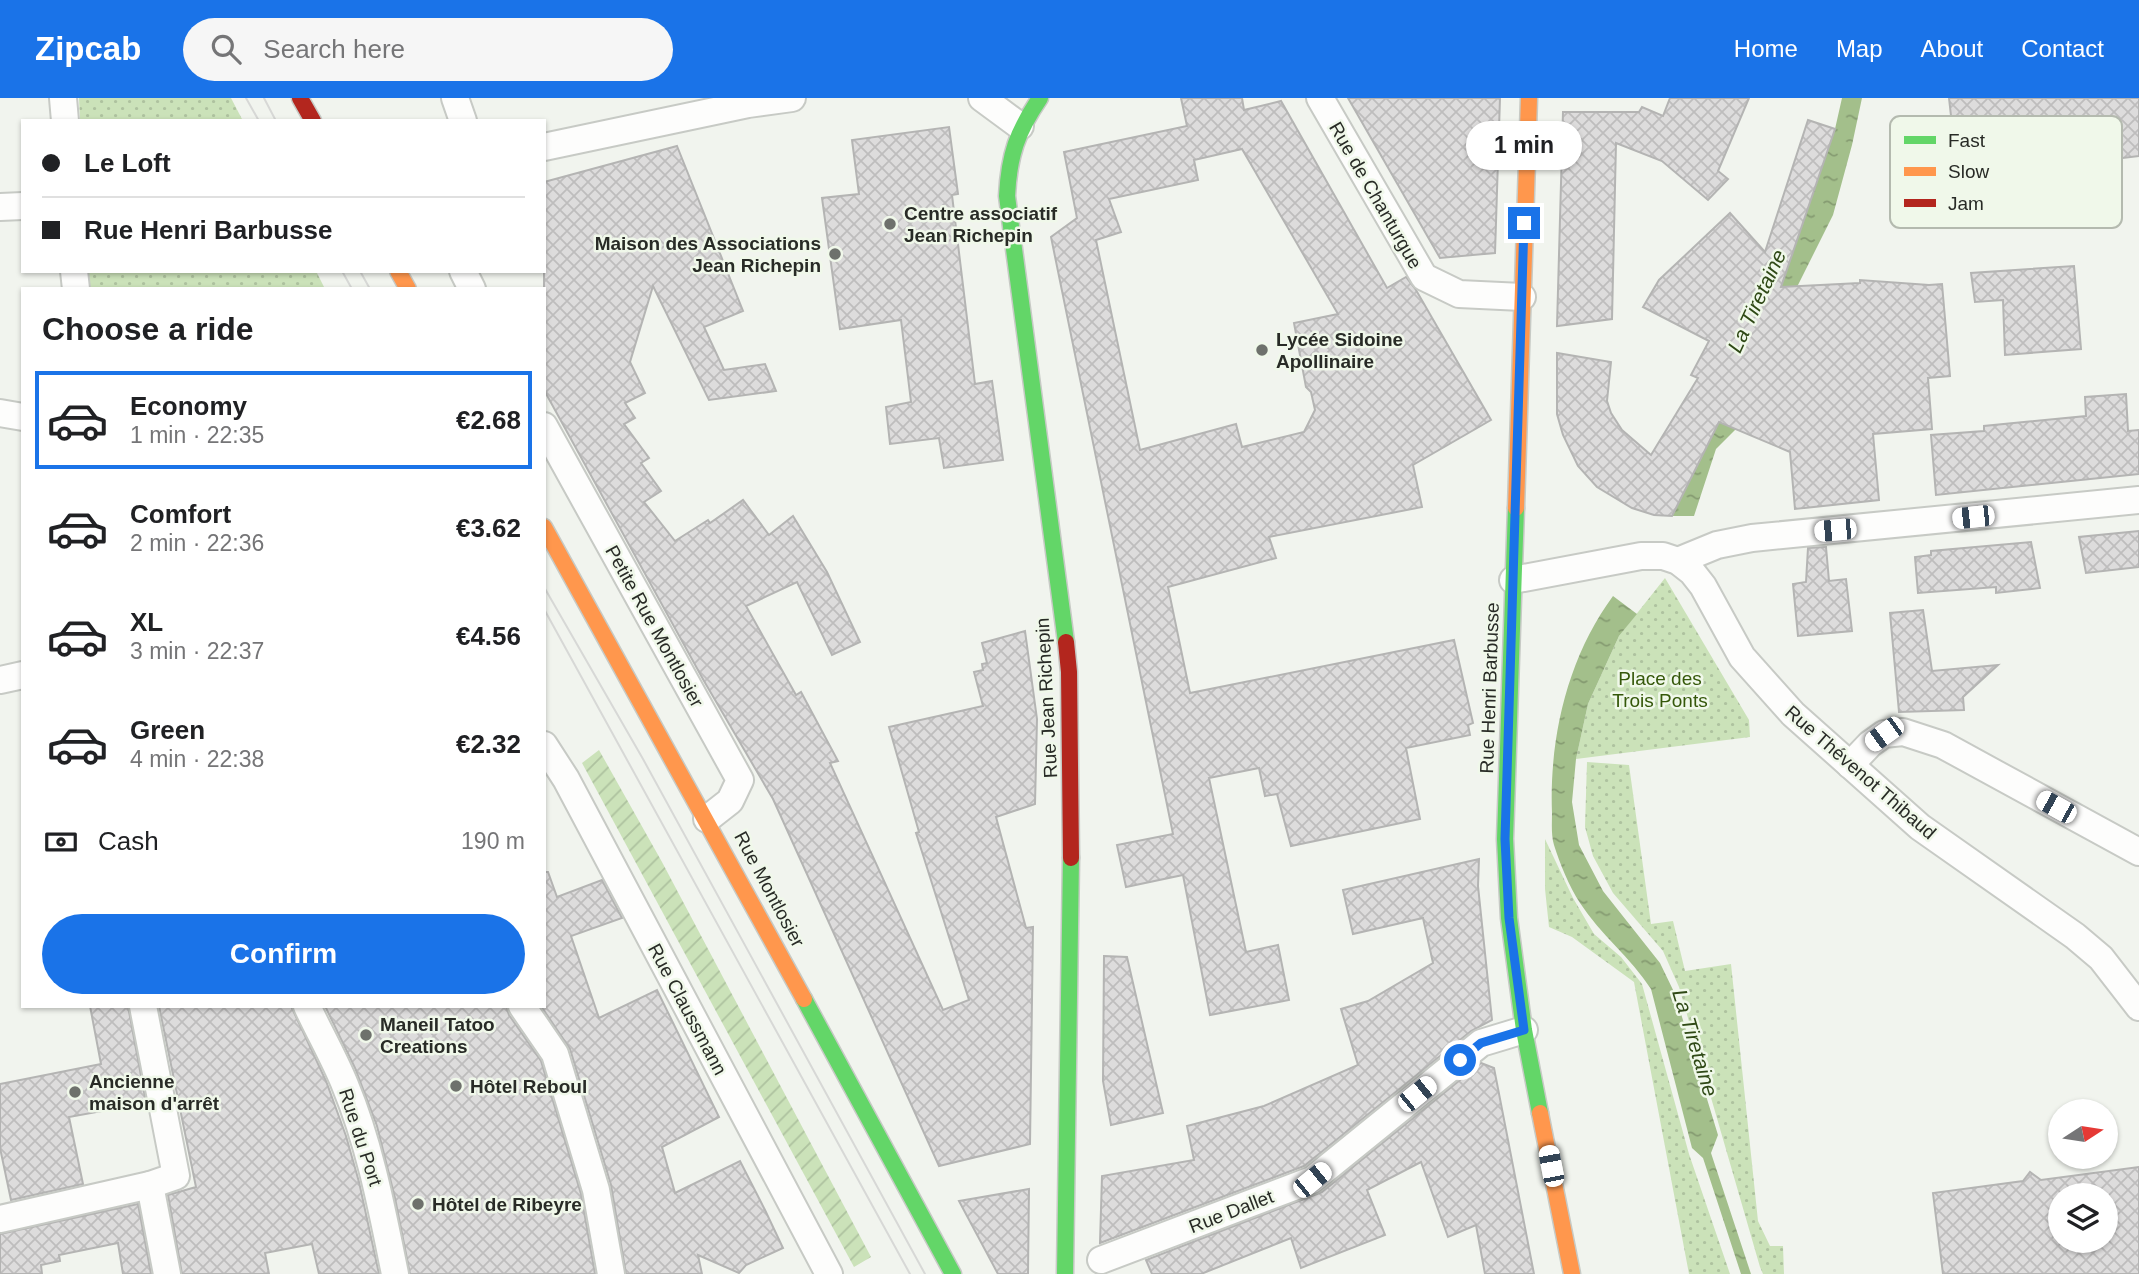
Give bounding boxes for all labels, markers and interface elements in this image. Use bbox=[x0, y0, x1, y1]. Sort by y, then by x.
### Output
search box bbox=[183, 18, 673, 81]
text: Zipcab bbox=[35, 30, 141, 67]
icon: search bbox=[207, 30, 245, 68]
text: Search here bbox=[263, 34, 405, 64]
text: Home bbox=[1734, 35, 1798, 62]
text: Map bbox=[1836, 35, 1883, 62]
text: About bbox=[1921, 35, 1983, 62]
text: Contact bbox=[2021, 35, 2104, 62]
legend bbox=[1890, 116, 2122, 228]
street label: Rue de Chanturgue bbox=[1325, 118, 1426, 272]
callout: 1 min bbox=[1466, 122, 1582, 170]
text: Fast bbox=[1948, 130, 1986, 151]
text: 1 min bbox=[1494, 132, 1554, 158]
text: Le Loft bbox=[84, 148, 171, 178]
text: Slow bbox=[1948, 161, 1989, 182]
text: Jam bbox=[1948, 193, 1984, 214]
place label: Centre associatif Jean Richepin bbox=[904, 203, 1058, 246]
route end bbox=[1508, 207, 1540, 239]
text: Rue Henri Barbusse bbox=[84, 215, 333, 245]
marker: Centre associatif Jean Richepin bbox=[882, 216, 898, 232]
place label: Maison des Associations Jean Richepin bbox=[595, 233, 821, 276]
marker: Maison des Associations Jean Richepin bbox=[827, 246, 843, 262]
water label: La Tiretaine bbox=[1723, 246, 1790, 356]
text: Choose a ride bbox=[42, 311, 254, 347]
place label: Lycée Sidoine Apollinaire bbox=[1276, 329, 1403, 372]
marker: Lycée Sidoine Apollinaire bbox=[1254, 342, 1270, 358]
icon: car bbox=[46, 389, 109, 452]
text: Economy bbox=[130, 391, 247, 421]
text: €2.68 bbox=[456, 405, 521, 435]
text: 1 min · 22:35 bbox=[130, 422, 264, 448]
icon: car bbox=[46, 497, 109, 560]
text: Comfort bbox=[130, 499, 231, 529]
car bbox=[1952, 504, 1995, 530]
text: €3.62 bbox=[456, 513, 521, 543]
car bbox=[1814, 518, 1857, 542]
text: 2 min · 22:36 bbox=[130, 530, 264, 556]
street label: Petite Rue Montlosier bbox=[601, 542, 708, 711]
street label: Rue Henri Barbusse bbox=[1476, 602, 1503, 774]
icon: car bbox=[46, 605, 109, 668]
text: XL bbox=[130, 607, 163, 637]
street label: Rue Jean Richepin bbox=[1032, 617, 1061, 779]
text: €4.56 bbox=[456, 621, 521, 651]
text: 3 min · 22:37 bbox=[130, 638, 264, 664]
park label: Place des Trois Ponts bbox=[1612, 668, 1708, 711]
street label: Rue Thévenot Thibaud bbox=[1781, 701, 1940, 843]
icon: car bbox=[46, 713, 109, 776]
car bbox=[1861, 713, 1908, 755]
text: Green bbox=[130, 715, 205, 745]
text: €2.32 bbox=[456, 729, 521, 759]
text: 4 min · 22:38 bbox=[130, 746, 264, 772]
car bbox=[2033, 788, 2080, 826]
icon: cash bbox=[42, 823, 80, 861]
text: Cash bbox=[98, 826, 159, 856]
text: 190 m bbox=[461, 828, 525, 854]
street label: Rue Montlosier bbox=[730, 828, 809, 951]
button: Confirm bbox=[42, 914, 525, 994]
street label: Rue Claussmann bbox=[644, 940, 731, 1079]
water label: La Tiretaine bbox=[1668, 987, 1723, 1099]
place label: Maneil Tatoo Creations bbox=[380, 1014, 495, 1057]
marker: Maneil Tatoo Creations bbox=[358, 1027, 374, 1043]
route start bbox=[1444, 1044, 1476, 1076]
place label: Ancienne maison d'arrêt bbox=[89, 1071, 220, 1114]
car bbox=[1395, 1073, 1440, 1115]
place label: Hôtel Reboul bbox=[470, 1076, 587, 1097]
marker: Hôtel Reboul bbox=[448, 1078, 464, 1094]
marker: Ancienne maison d'arrêt bbox=[67, 1084, 83, 1100]
street label: Rue du Port bbox=[335, 1086, 386, 1189]
north arrow bbox=[2048, 1099, 2118, 1169]
map controls bbox=[2048, 1099, 2118, 1253]
car bbox=[1537, 1143, 1566, 1189]
car bbox=[1290, 1159, 1335, 1201]
button: layers bbox=[2048, 1183, 2118, 1253]
street label: Rue Dallet bbox=[1186, 1186, 1277, 1237]
place label: Hôtel de Ribeyre bbox=[432, 1194, 582, 1215]
marker: Hôtel de Ribeyre bbox=[410, 1196, 426, 1212]

